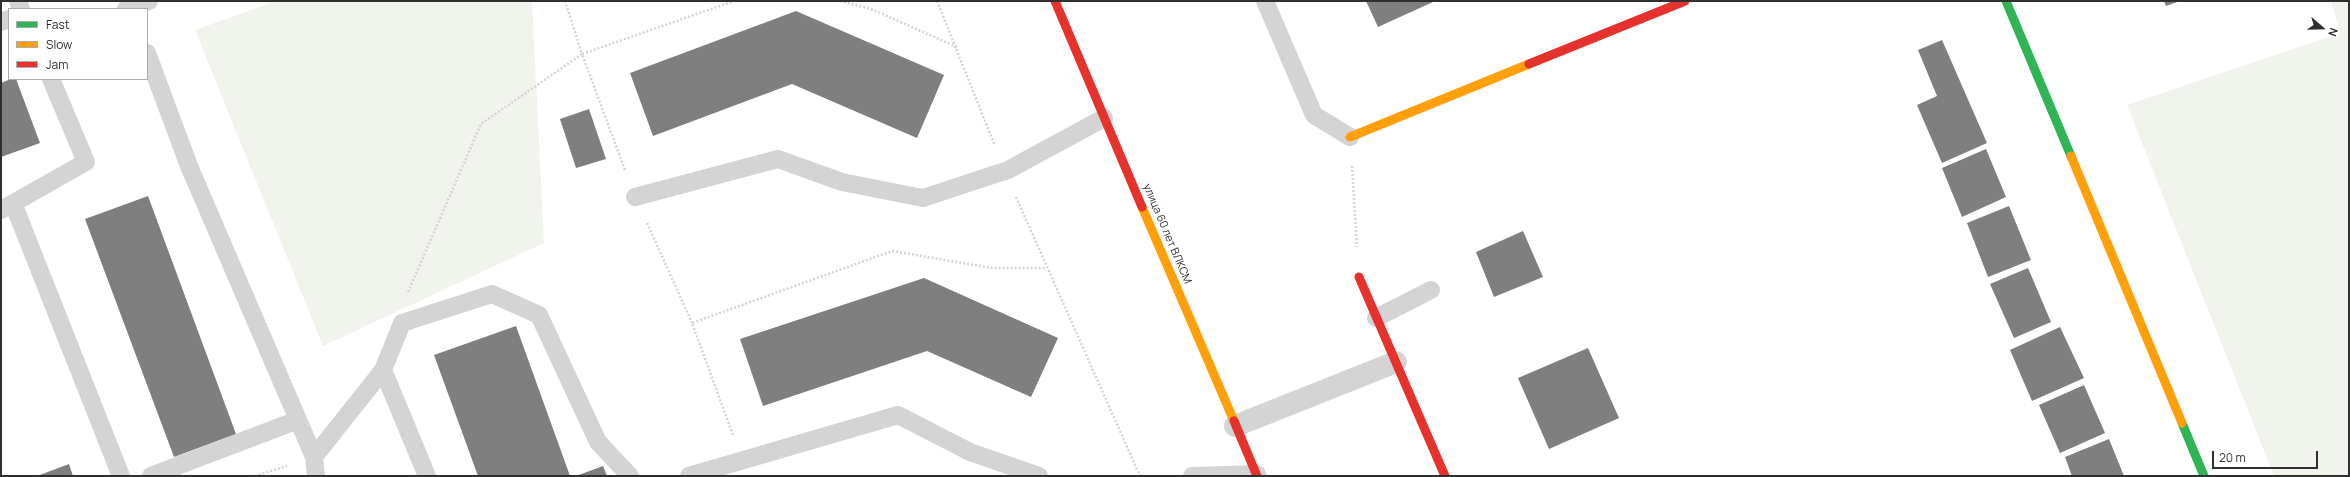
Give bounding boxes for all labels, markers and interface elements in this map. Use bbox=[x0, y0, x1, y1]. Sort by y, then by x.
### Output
legend bbox=[8, 8, 148, 80]
north arrow bbox=[2302, 8, 2342, 48]
text: Fast bbox=[46, 16, 70, 33]
text: N bbox=[2325, 26, 2342, 39]
text: Slow bbox=[46, 36, 72, 53]
text: Jam bbox=[46, 56, 68, 73]
street label: улица 60 лет ВЛКСМ bbox=[1140, 182, 1194, 286]
scale bar bbox=[2214, 443, 2320, 469]
text: 20 m bbox=[2219, 449, 2246, 466]

